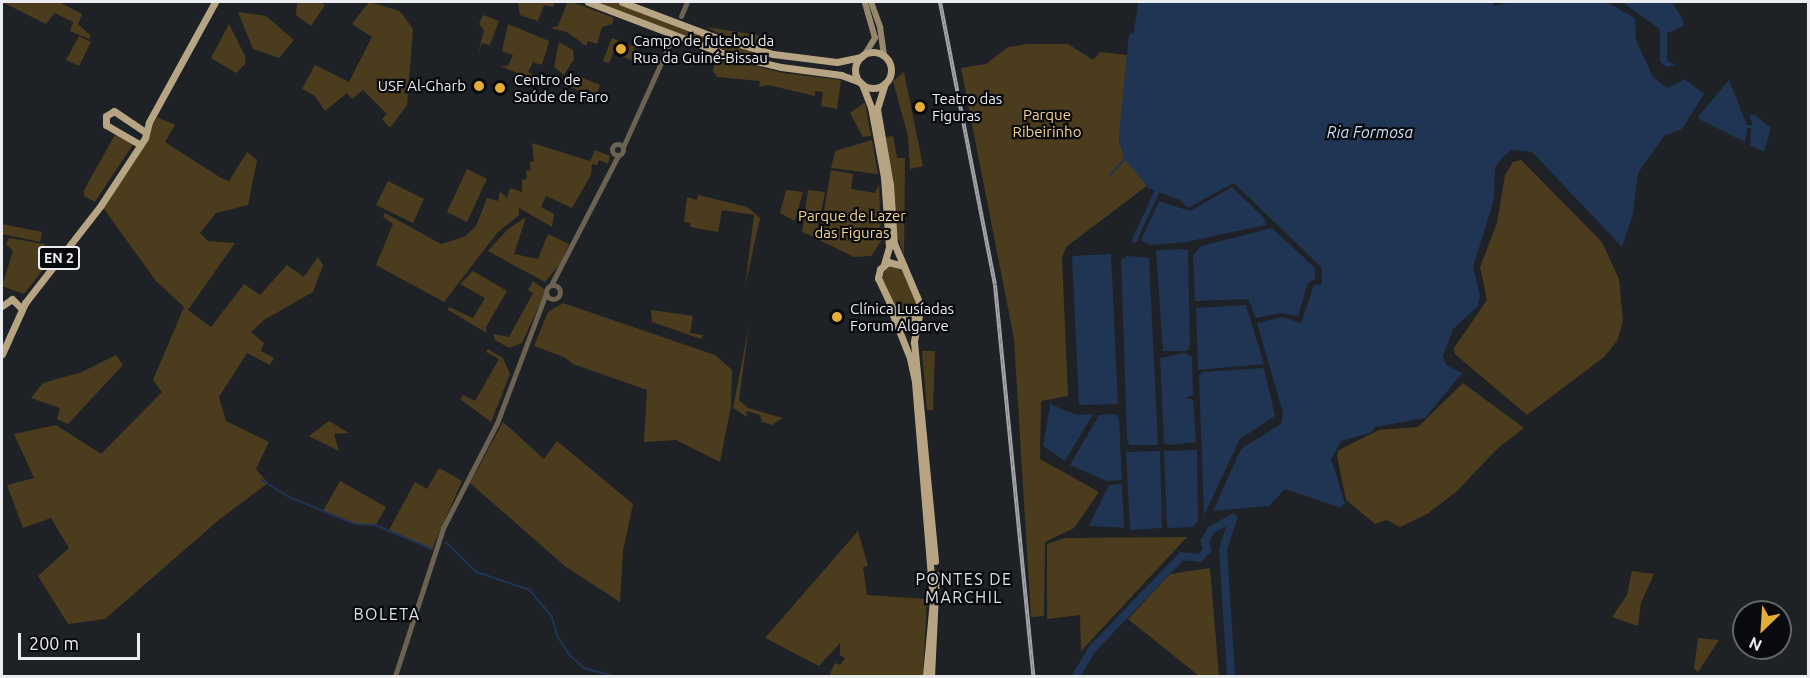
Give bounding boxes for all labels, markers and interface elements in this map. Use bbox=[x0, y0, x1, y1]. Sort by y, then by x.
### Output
place label: Campo de futebol da Rua da Guiné-Bissau bbox=[633, 31, 774, 66]
marker: Campo de futebol da Rua da Guiné-Bissau bbox=[614, 42, 628, 56]
place label: Centro de Saúde de Faro bbox=[514, 70, 609, 105]
place label: USF Al-Gharb bbox=[378, 77, 466, 95]
marker: USF Al-Gharb bbox=[470, 77, 488, 95]
marker: Centro de Saúde de Faro bbox=[491, 79, 509, 97]
place label: Teatro das Figuras bbox=[932, 89, 1002, 124]
marker: Teatro das Figuras bbox=[913, 100, 927, 114]
park label: Parque Ribeirinho bbox=[1013, 105, 1081, 140]
water label: Ria Formosa bbox=[1327, 122, 1413, 142]
park label: Parque de Lazer das Figuras bbox=[798, 206, 906, 241]
road number: EN 2 bbox=[38, 247, 80, 269]
place label: Clínica Lusíadas Forum Algarve bbox=[850, 299, 954, 334]
marker: Clínica Lusíadas Forum Algarve bbox=[828, 308, 846, 326]
district label: PONTES DE MARCHIL bbox=[915, 569, 1013, 607]
north arrow bbox=[1732, 600, 1792, 660]
district label: BOLETA bbox=[353, 604, 421, 624]
scale bar bbox=[21, 621, 142, 659]
text: 200 m bbox=[29, 633, 79, 653]
text: N bbox=[1746, 634, 1764, 655]

